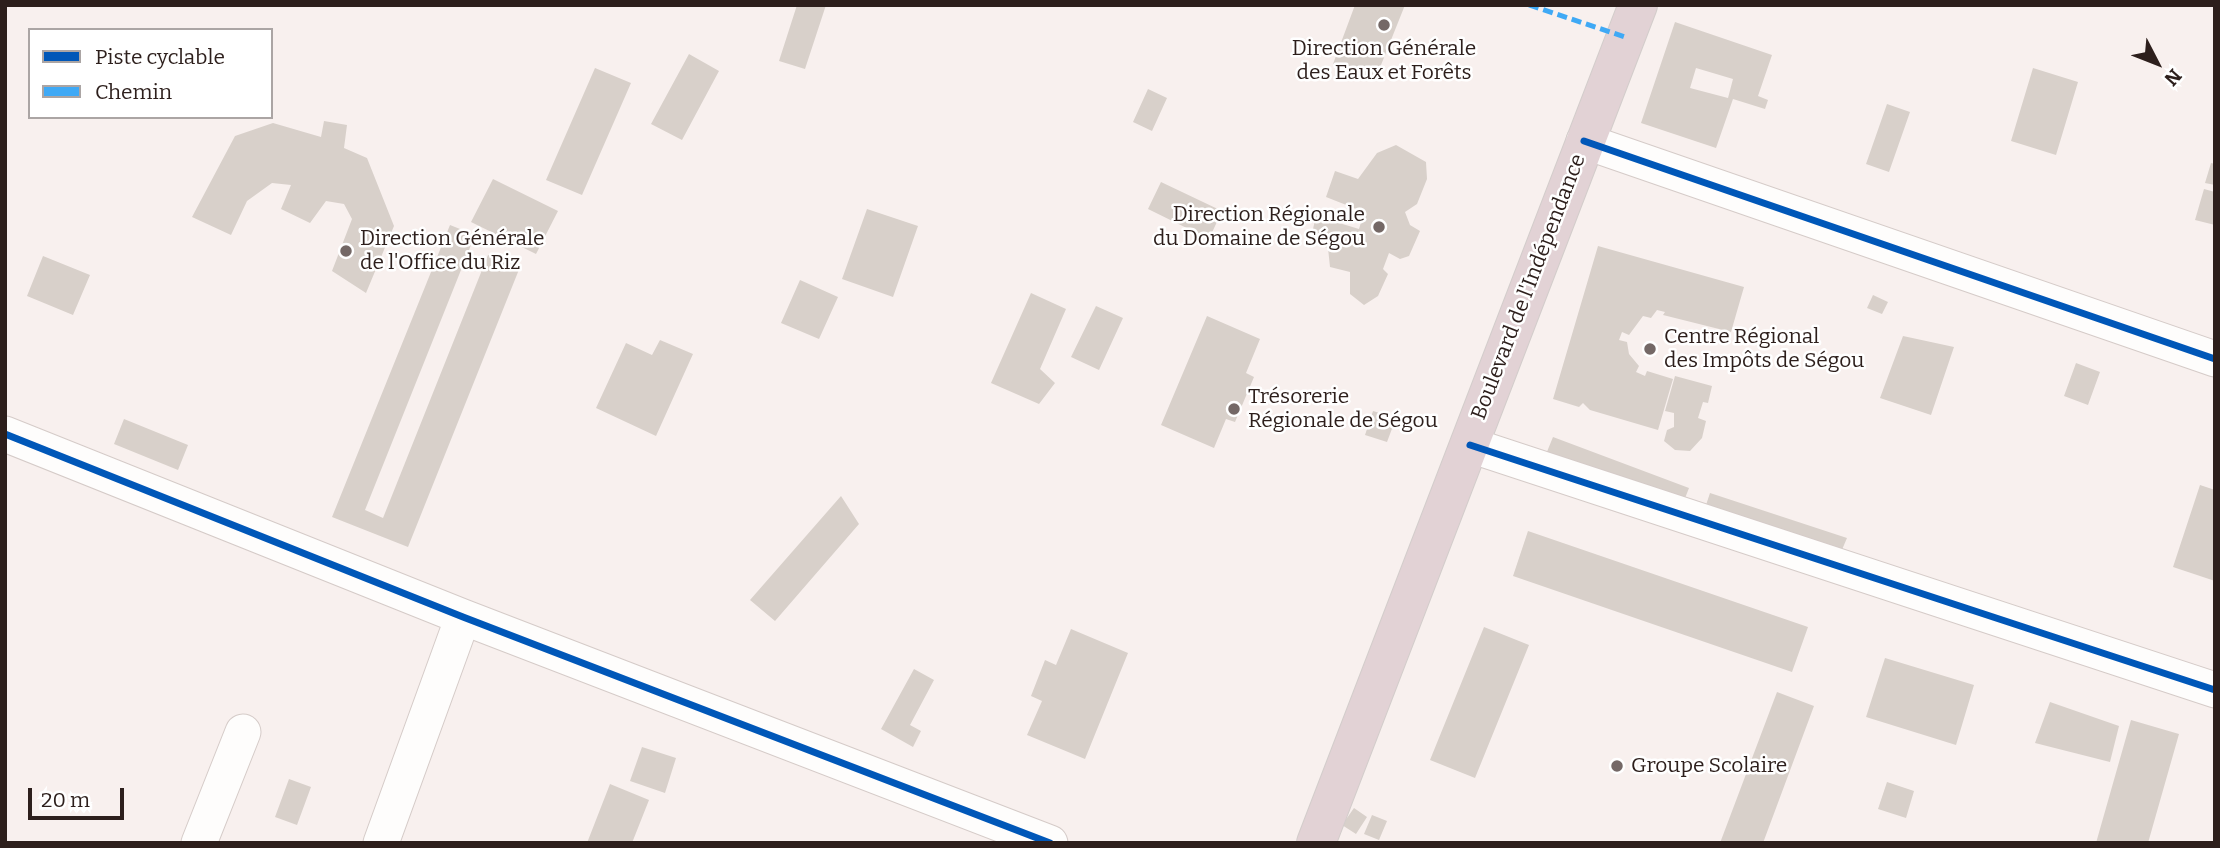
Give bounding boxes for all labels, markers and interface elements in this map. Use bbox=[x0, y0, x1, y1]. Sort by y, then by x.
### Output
marker: Direction Générale des Eaux et Forêts bbox=[1376, 17, 1392, 33]
legend bbox=[28, 28, 273, 119]
north arrow bbox=[2122, 28, 2192, 98]
place label: Direction Générale des Eaux et Forêts bbox=[1292, 36, 1476, 86]
text: Piste cyclable bbox=[95, 44, 225, 70]
text: N bbox=[2160, 64, 2186, 91]
text: Chemin bbox=[95, 79, 172, 105]
street label: Boulevard de l'Indépendance bbox=[1467, 151, 1591, 423]
place label: Direction Régionale du Domaine de Ségou bbox=[1153, 202, 1365, 252]
marker: Direction Régionale du Domaine de Ségou bbox=[1371, 219, 1387, 235]
place label: Direction Générale de l'Office du Riz bbox=[360, 226, 545, 276]
marker: Direction Générale de l'Office du Riz bbox=[338, 243, 354, 259]
place label: Centre Régional des Impôts de Ségou bbox=[1664, 324, 1864, 374]
marker: Centre Régional des Impôts de Ségou bbox=[1642, 341, 1658, 357]
place label: Trésorerie Régionale de Ségou bbox=[1248, 384, 1438, 434]
marker: Trésorerie Régionale de Ségou bbox=[1226, 401, 1242, 417]
place label: Groupe Scolaire bbox=[1631, 753, 1787, 779]
marker: Groupe Scolaire bbox=[1609, 758, 1625, 774]
scale bar bbox=[32, 774, 128, 818]
text: 20 m bbox=[41, 787, 90, 813]

